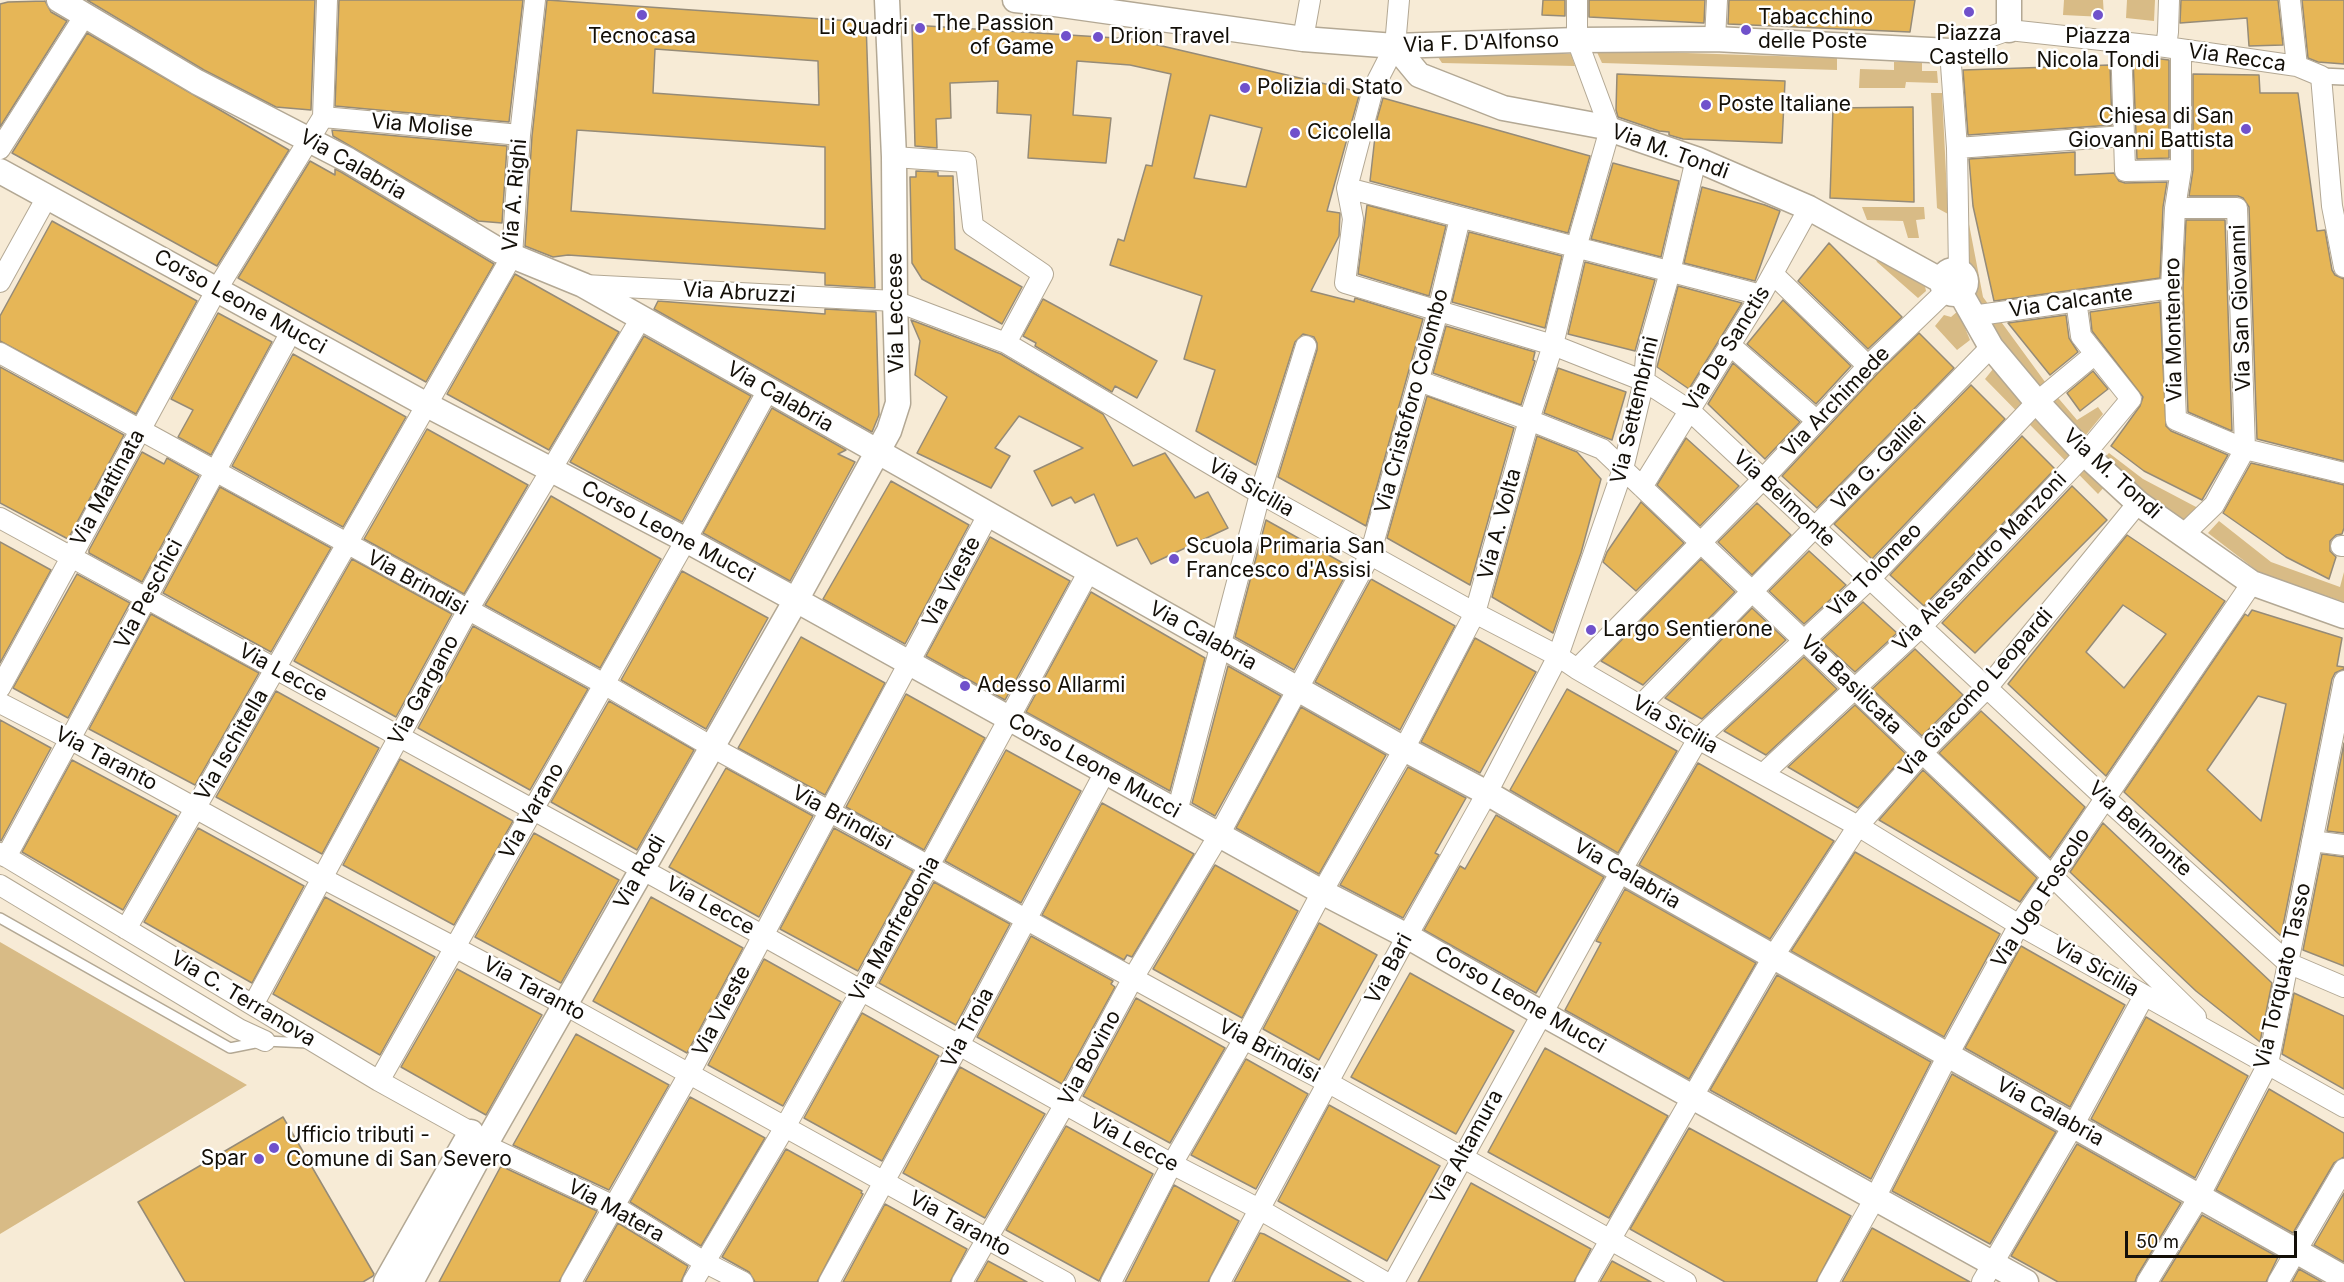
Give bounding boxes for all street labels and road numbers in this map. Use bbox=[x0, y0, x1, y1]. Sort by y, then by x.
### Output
street label: Via F. D'Alfonso bbox=[1403, 28, 1559, 58]
street label: Via Recca bbox=[2186, 39, 2288, 77]
street label: Via Molise bbox=[370, 109, 474, 143]
street label: Via M. Tondi bbox=[1608, 119, 1732, 185]
street label: Via Calabria bbox=[295, 124, 411, 206]
street label: Via A. Righi bbox=[498, 138, 532, 252]
street label: Via San Giovanni bbox=[2225, 224, 2257, 392]
street label: Corso Leone Mucci bbox=[149, 244, 331, 360]
street label: Via Leccese bbox=[882, 252, 910, 374]
street label: Via Montenero bbox=[2160, 257, 2188, 403]
street label: Via Abruzzi bbox=[682, 277, 796, 309]
street label: Via Calcante bbox=[2007, 281, 2135, 323]
street label: Via De Sanctis bbox=[1678, 282, 1776, 416]
street label: Via Cristoforo Colombo bbox=[1370, 286, 1454, 516]
street label: Via Settembrini bbox=[1606, 334, 1664, 486]
street label: Via Archimede bbox=[1777, 341, 1895, 463]
street label: Via Calabria bbox=[722, 356, 838, 438]
street label: Via G. Galilei bbox=[1827, 408, 1931, 516]
street label: Via M. Tondi bbox=[2058, 423, 2166, 525]
street label: Via Mattinata bbox=[66, 425, 150, 551]
street label: Via Belmonte bbox=[1728, 445, 1840, 553]
street label: Via Sicilia bbox=[1204, 453, 1298, 523]
street label: Via A. Volta bbox=[1473, 466, 1527, 582]
street label: Via Alessandro Manzoni bbox=[1888, 467, 2072, 657]
street label: Corso Leone Mucci bbox=[577, 476, 759, 588]
street label: Via Tolomeo bbox=[1823, 518, 1927, 622]
street label: Via Vieste bbox=[918, 532, 986, 632]
street label: Via Peschici bbox=[110, 535, 188, 653]
street label: Via Brindisi bbox=[362, 545, 472, 621]
street label: Via Calabria bbox=[1145, 596, 1261, 676]
street label: Via Giacomo Leopardi bbox=[1894, 603, 2058, 783]
street label: Via Basilicata bbox=[1795, 630, 1907, 740]
street label: Via Gargano bbox=[383, 631, 465, 749]
street label: Via Lecce bbox=[234, 638, 332, 708]
street label: Via Ischitella bbox=[190, 685, 274, 805]
street label: Via Sicilia bbox=[1628, 690, 1722, 760]
street label: Corso Leone Mucci bbox=[1003, 708, 1185, 824]
street label: Via Taranto bbox=[50, 721, 162, 797]
street label: Via Varano bbox=[494, 758, 570, 864]
street label: Via Belmonte bbox=[2083, 776, 2197, 882]
street label: Via Brindisi bbox=[787, 780, 897, 856]
street label: Via Ugo Foscolo bbox=[1986, 823, 2096, 973]
street label: Via Rodi bbox=[609, 831, 671, 913]
street label: Via Calabria bbox=[1569, 833, 1685, 915]
street label: Via Manfredonia bbox=[845, 852, 945, 1006]
street label: Via Lecce bbox=[661, 871, 759, 941]
street label: Via Torquato Tasso bbox=[2249, 881, 2317, 1071]
street label: Via Bari bbox=[1360, 929, 1418, 1009]
street label: Via Sicilia bbox=[2049, 933, 2143, 1003]
street label: Corso Leone Mucci bbox=[1430, 941, 1610, 1059]
street label: Via C. Terranova bbox=[166, 946, 320, 1052]
street label: Via Taranto bbox=[478, 951, 590, 1027]
street label: Via Vieste bbox=[688, 961, 756, 1061]
street label: Via Troia bbox=[937, 984, 999, 1072]
street label: Via Bovino bbox=[1054, 1006, 1126, 1110]
street label: Via Brindisi bbox=[1214, 1014, 1324, 1088]
street label: Via Calabria bbox=[1992, 1072, 2108, 1152]
street label: Via Altamura bbox=[1425, 1086, 1509, 1208]
street label: Via Lecce bbox=[1085, 1108, 1183, 1178]
street label: Via Matera bbox=[563, 1174, 669, 1248]
street label: Via Taranto bbox=[905, 1186, 1015, 1262]

